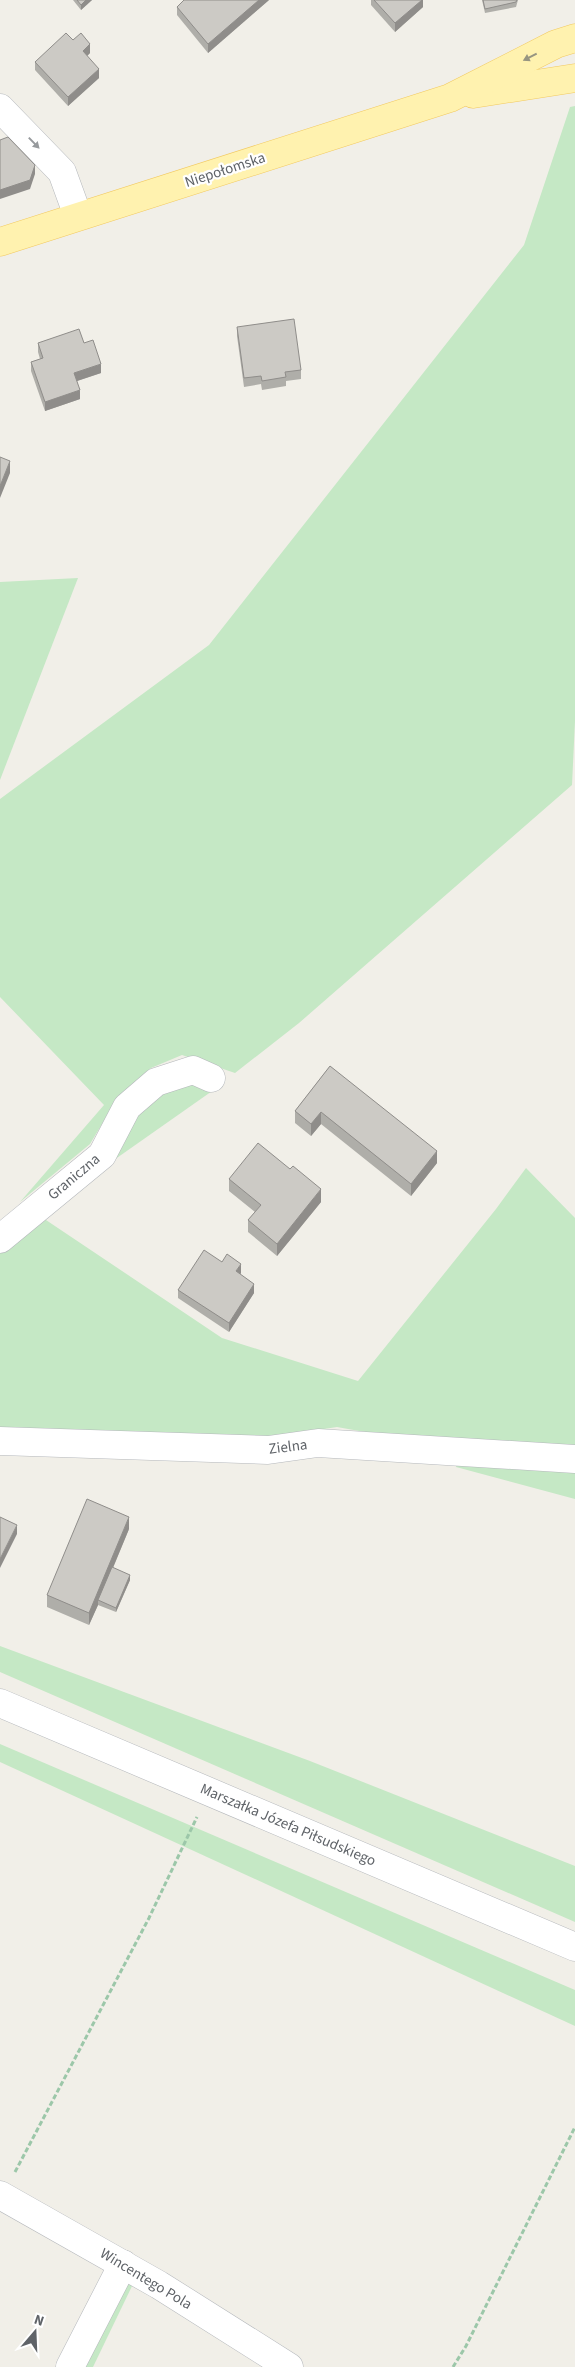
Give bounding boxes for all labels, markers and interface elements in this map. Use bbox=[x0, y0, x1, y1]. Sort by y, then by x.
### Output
one-way arrow bbox=[523, 53, 537, 61]
one-way arrow bbox=[28, 137, 40, 149]
street label: Niepołomska bbox=[182, 147, 268, 193]
street label: Graniczna bbox=[43, 1149, 105, 1205]
street label: Zielna bbox=[267, 1434, 309, 1460]
street label: Marszałka Józefa Piłsudskiego bbox=[197, 1778, 379, 1872]
street label: Wincentego Pola bbox=[96, 2243, 196, 2315]
north arrow bbox=[10, 2307, 60, 2357]
text: N bbox=[31, 2310, 47, 2332]

